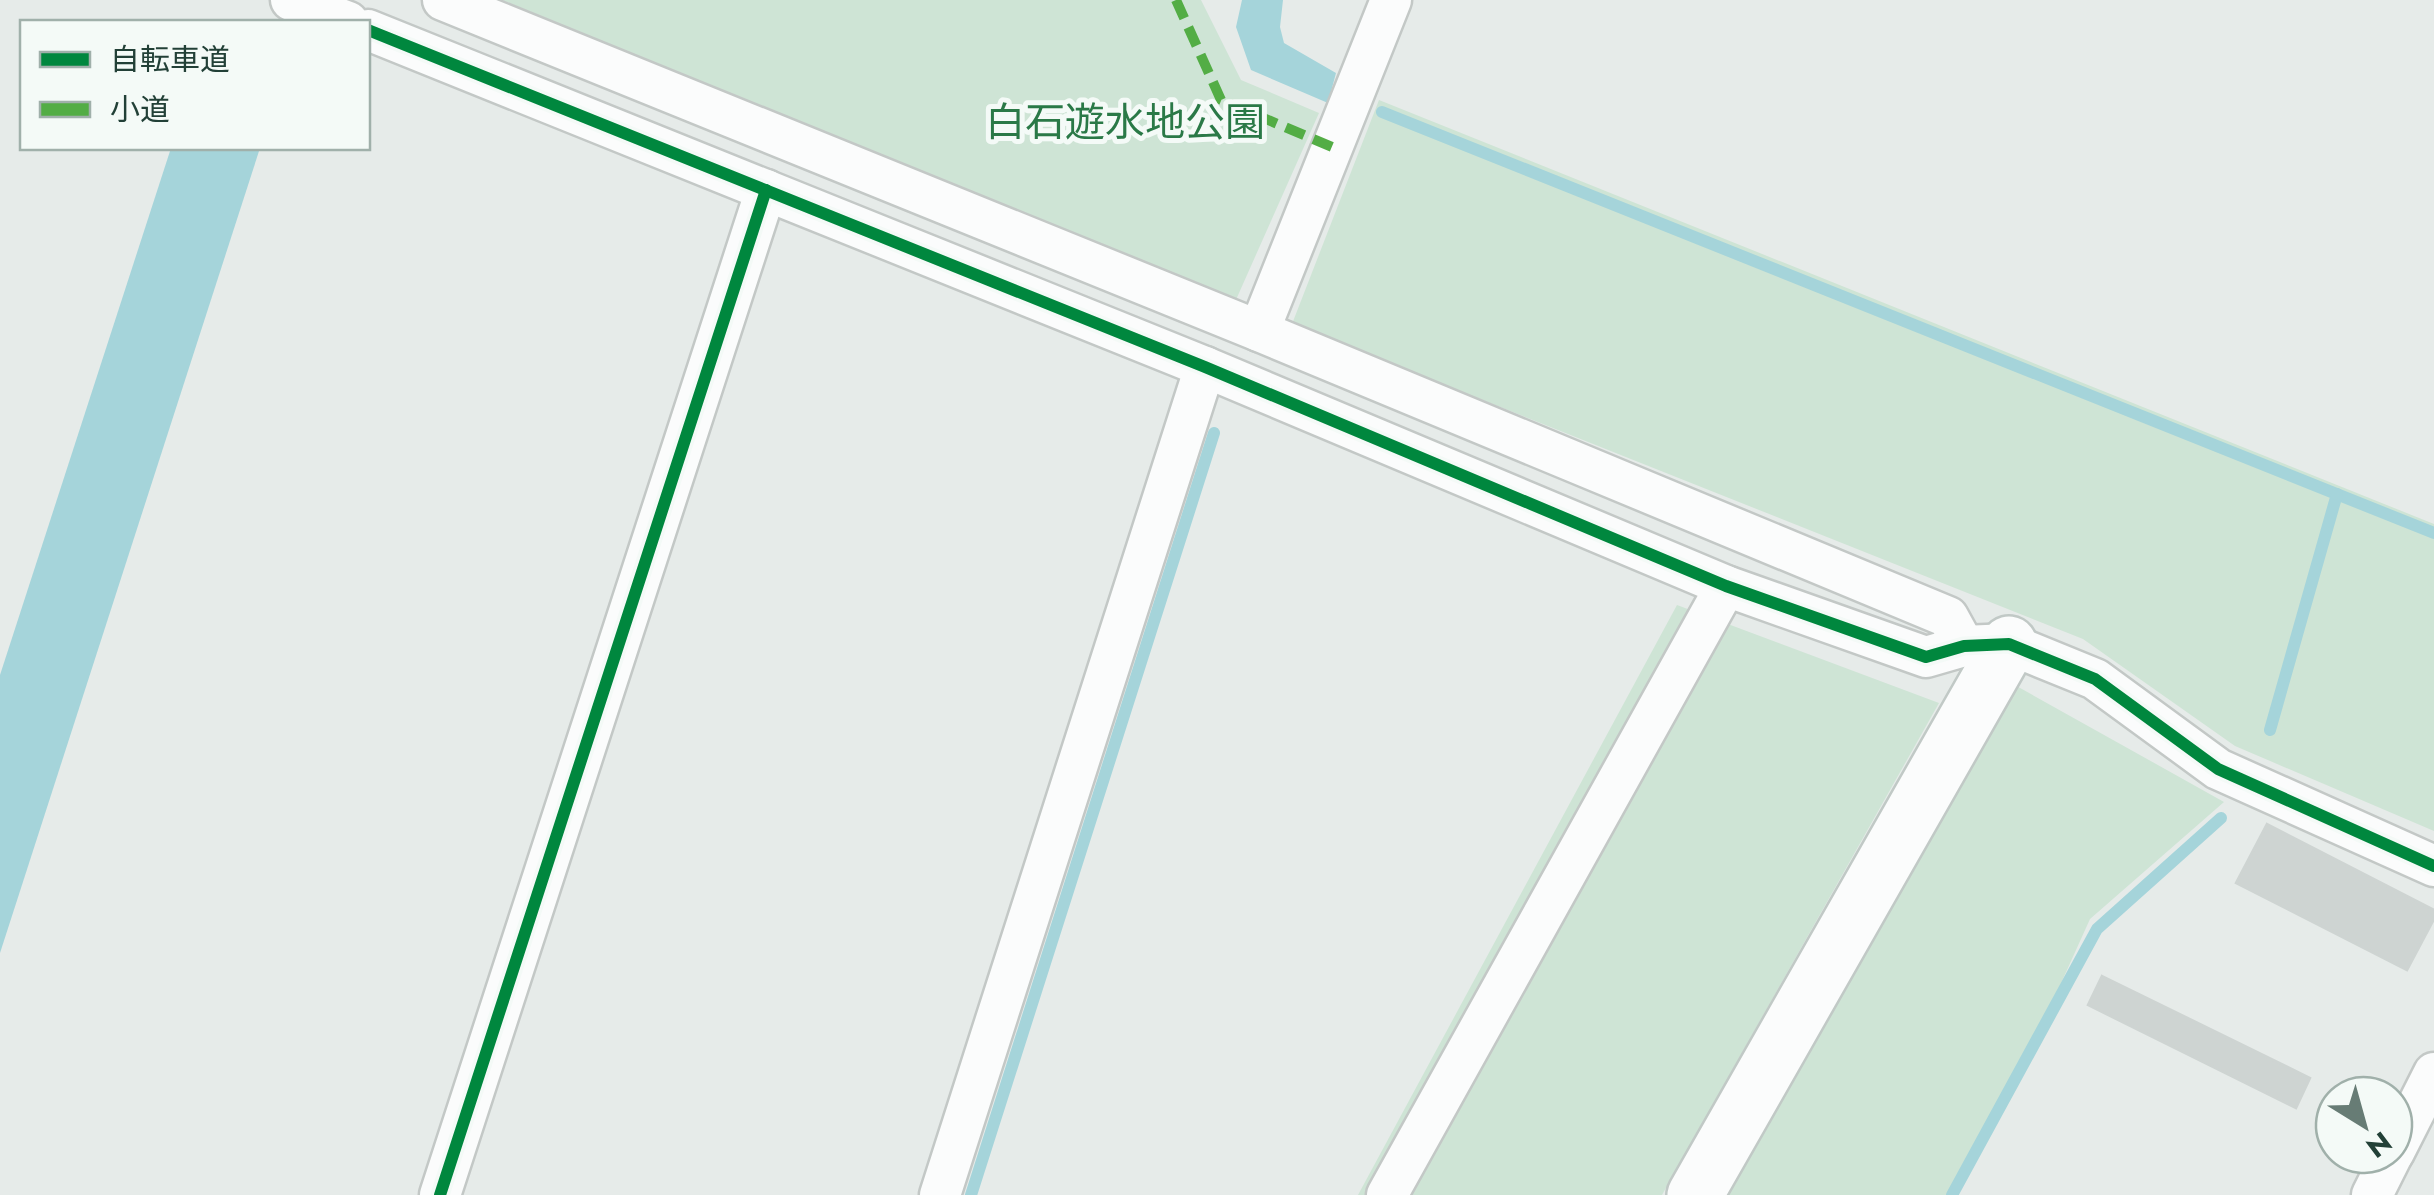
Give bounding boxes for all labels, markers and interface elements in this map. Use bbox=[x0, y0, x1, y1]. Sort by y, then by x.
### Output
legend bbox=[20, 20, 370, 150]
text: 自転車道 bbox=[110, 38, 230, 81]
text: 小道 bbox=[110, 88, 170, 131]
park label: 白石遊水地公園 bbox=[985, 93, 1265, 151]
north arrow bbox=[2314, 1075, 2414, 1175]
text: N bbox=[2358, 1122, 2400, 1168]

